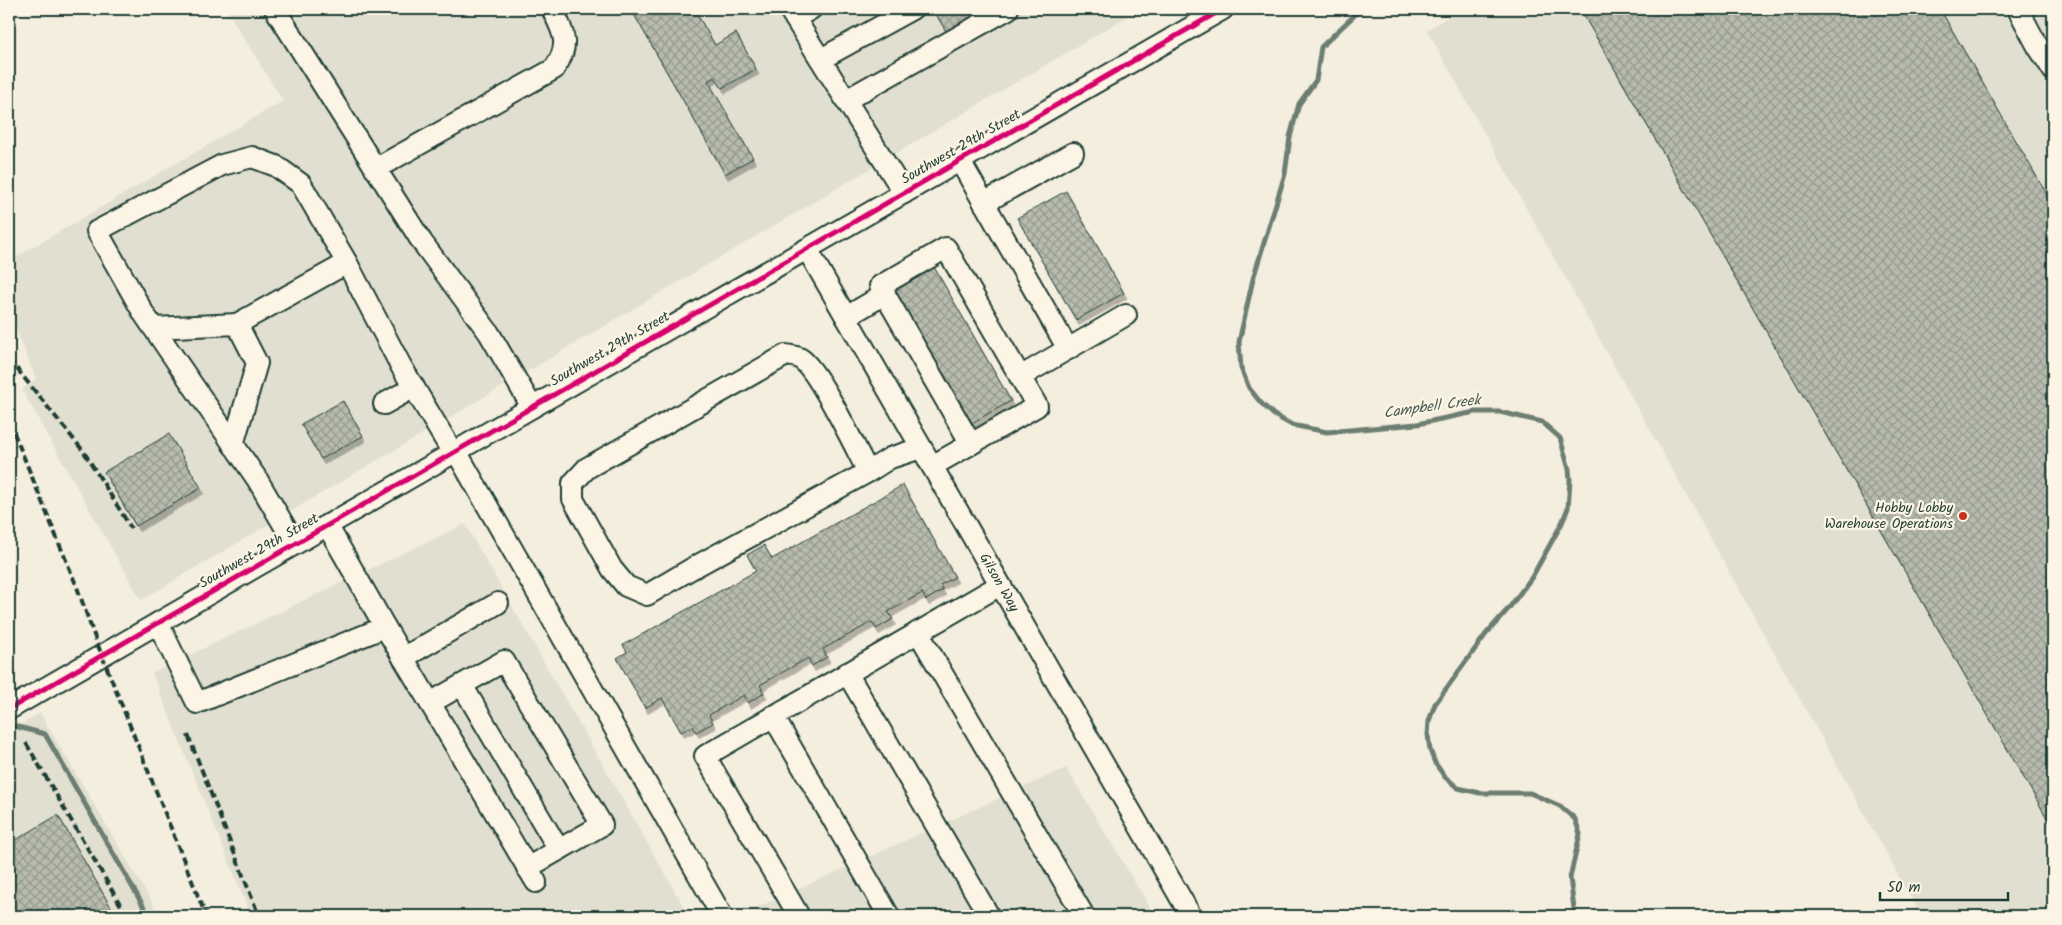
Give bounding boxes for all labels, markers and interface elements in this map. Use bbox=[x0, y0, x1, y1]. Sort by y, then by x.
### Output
street label: Southwest 29th Street bbox=[897, 103, 1026, 190]
street label: Southwest 29th Street bbox=[546, 305, 675, 392]
water label: Campbell Creek bbox=[1382, 388, 1484, 426]
place label: Hobby Lobby Warehouse Operations bbox=[1825, 497, 1953, 535]
street label: Southwest 29th Street bbox=[195, 507, 324, 594]
marker: Hobby Lobby Warehouse Operations bbox=[1957, 510, 1969, 522]
street label: Gilson Way bbox=[973, 549, 1025, 617]
scale bar bbox=[1880, 870, 2007, 902]
text: 50 m bbox=[1887, 876, 1921, 900]

